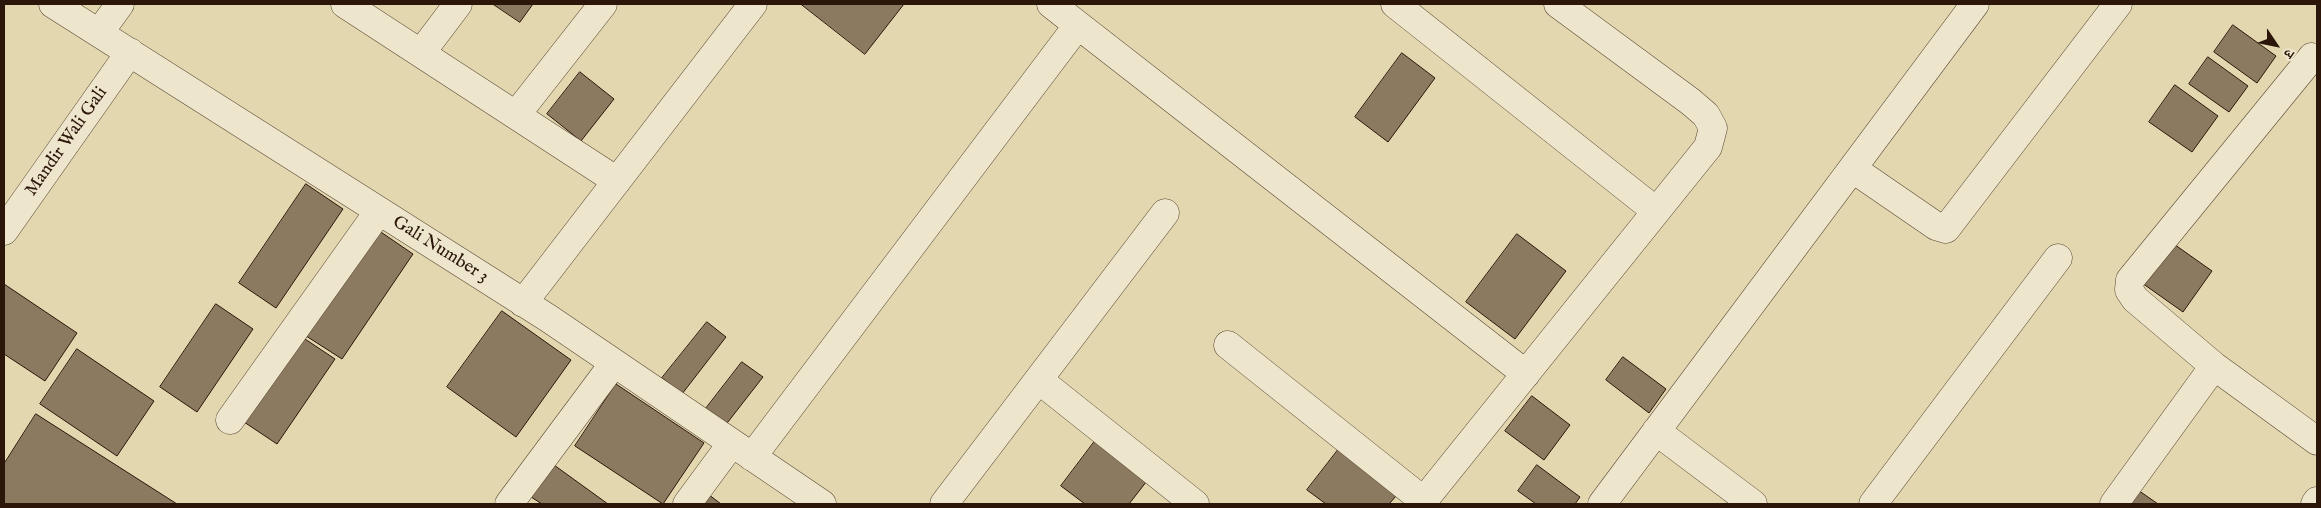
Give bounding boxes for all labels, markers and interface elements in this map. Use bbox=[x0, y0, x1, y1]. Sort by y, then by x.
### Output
north arrow bbox=[2251, 20, 2301, 70]
text: उ bbox=[2279, 45, 2298, 61]
street label: Mandir Wali Gali bbox=[21, 83, 113, 201]
street label: Gali Number 3 bbox=[388, 212, 492, 288]

